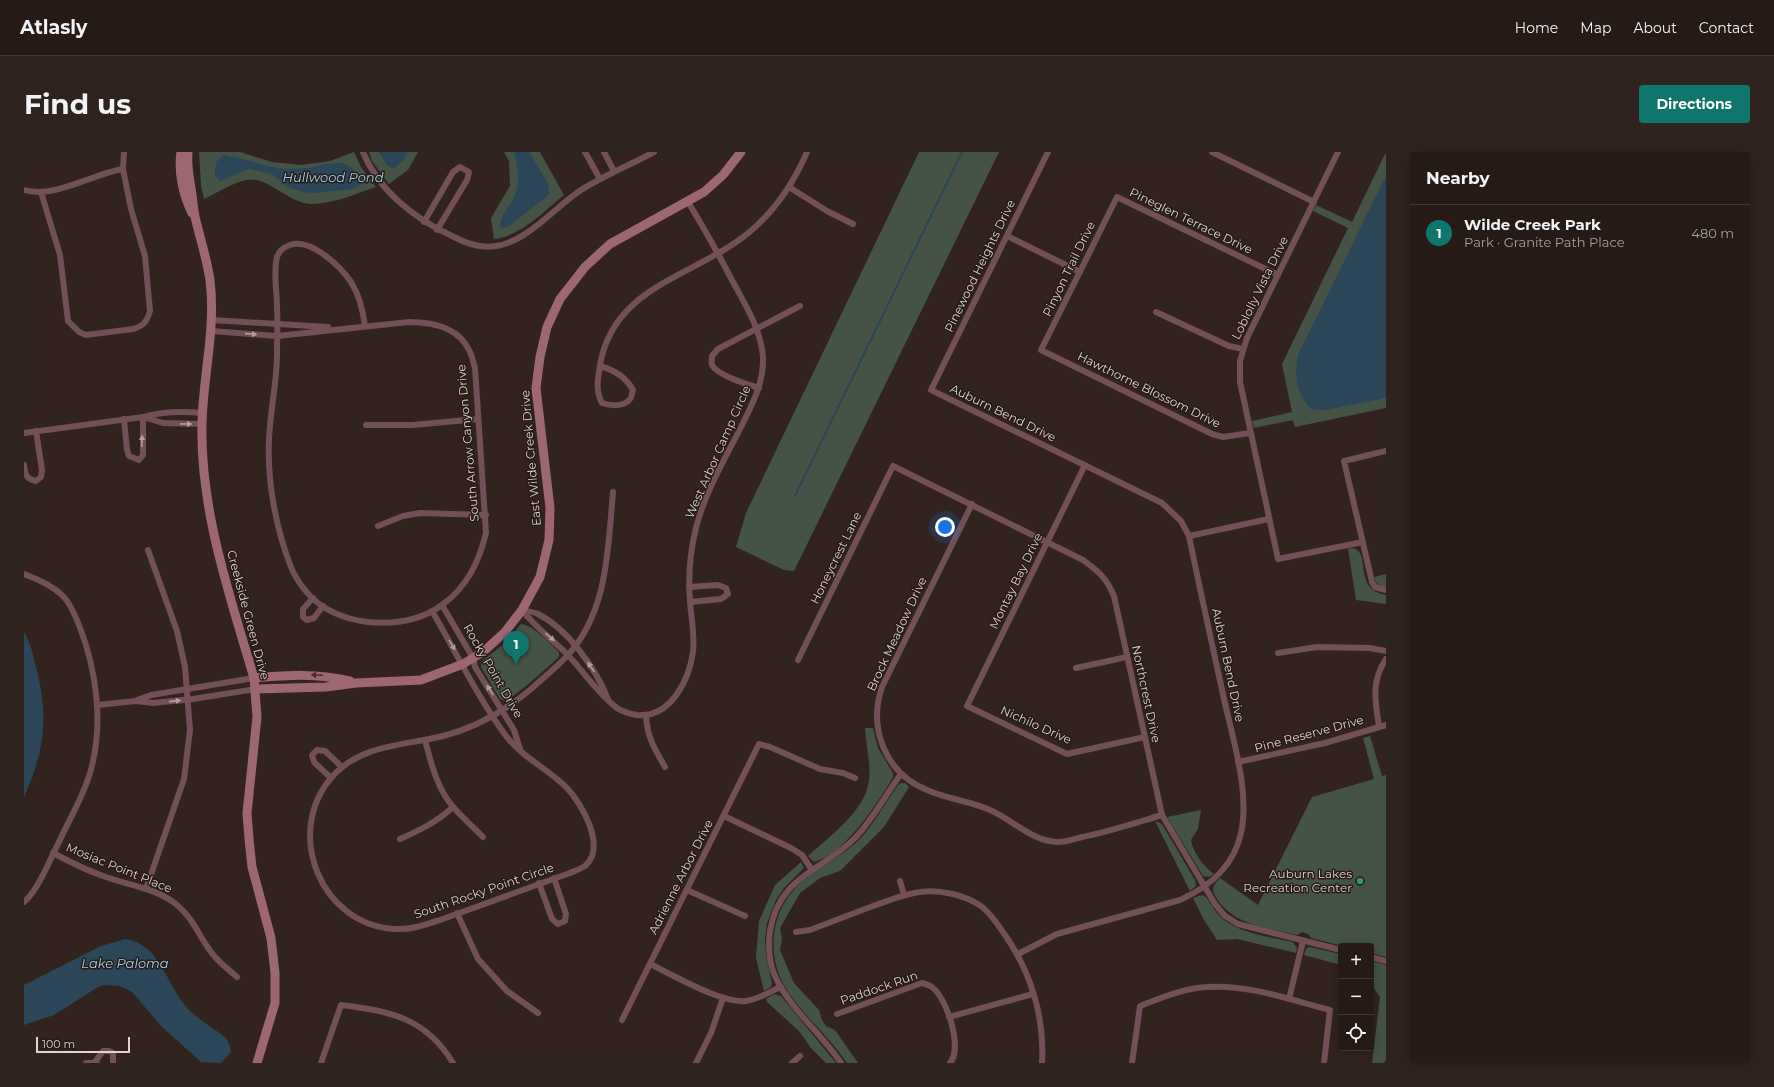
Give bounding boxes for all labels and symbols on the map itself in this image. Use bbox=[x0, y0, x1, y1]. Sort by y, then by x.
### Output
water label: Hullwood Pond bbox=[283, 169, 384, 185]
street label: Pineglen Terrace Drive bbox=[1127, 184, 1255, 257]
street label: Pinewood Heights Drive bbox=[941, 197, 1018, 335]
street label: Pinyon Trail Drive bbox=[1039, 219, 1098, 319]
street label: Loblolly Vista Drive bbox=[1228, 234, 1291, 342]
one-way arrow bbox=[245, 331, 257, 338]
street label: Hawthorne Blossom Drive bbox=[1075, 348, 1223, 431]
street label: South Arrow Canyon Drive bbox=[453, 364, 482, 522]
street label: Auburn Bend Drive bbox=[948, 380, 1059, 445]
street label: West Arbor Camp Circle bbox=[681, 383, 754, 521]
street label: East Wilde Creek Drive bbox=[517, 389, 544, 527]
one-way arrow bbox=[180, 421, 193, 427]
one-way arrow bbox=[139, 434, 145, 447]
street label: Honeycrest Lane bbox=[807, 509, 864, 606]
your location bbox=[935, 517, 955, 537]
street label: Montay Bay Drive bbox=[986, 530, 1045, 631]
street label: Creekside Green Drive bbox=[224, 549, 273, 681]
street label: Brock Meadow Drive bbox=[863, 574, 930, 693]
street label: Auburn Bend Drive bbox=[1209, 607, 1248, 723]
street label: Rocky Point Drive bbox=[460, 621, 526, 720]
pin: 1 bbox=[503, 631, 529, 664]
one-way arrow bbox=[544, 633, 555, 642]
one-way arrow bbox=[448, 639, 455, 651]
street label: Northcrest Drive bbox=[1129, 644, 1164, 744]
one-way arrow bbox=[587, 662, 595, 672]
one-way arrow bbox=[311, 672, 323, 679]
one-way arrow bbox=[486, 685, 494, 695]
one-way arrow bbox=[169, 698, 181, 704]
street label: Nichilo Drive bbox=[998, 702, 1074, 747]
street label: Pine Reserve Drive bbox=[1253, 712, 1365, 755]
street label: Adrienne Arbor Drive bbox=[645, 817, 716, 937]
street label: Mosiac Point Place bbox=[64, 839, 174, 896]
street label: South Rocky Point Circle bbox=[412, 859, 556, 922]
place label: Auburn Lakes Recreation Center bbox=[1243, 866, 1352, 895]
marker: Auburn Lakes Recreation Center bbox=[1355, 876, 1365, 886]
water label: Lake Paloma bbox=[81, 955, 169, 971]
street label: Paddock Run bbox=[838, 967, 920, 1008]
scale bar bbox=[36, 1035, 130, 1054]

